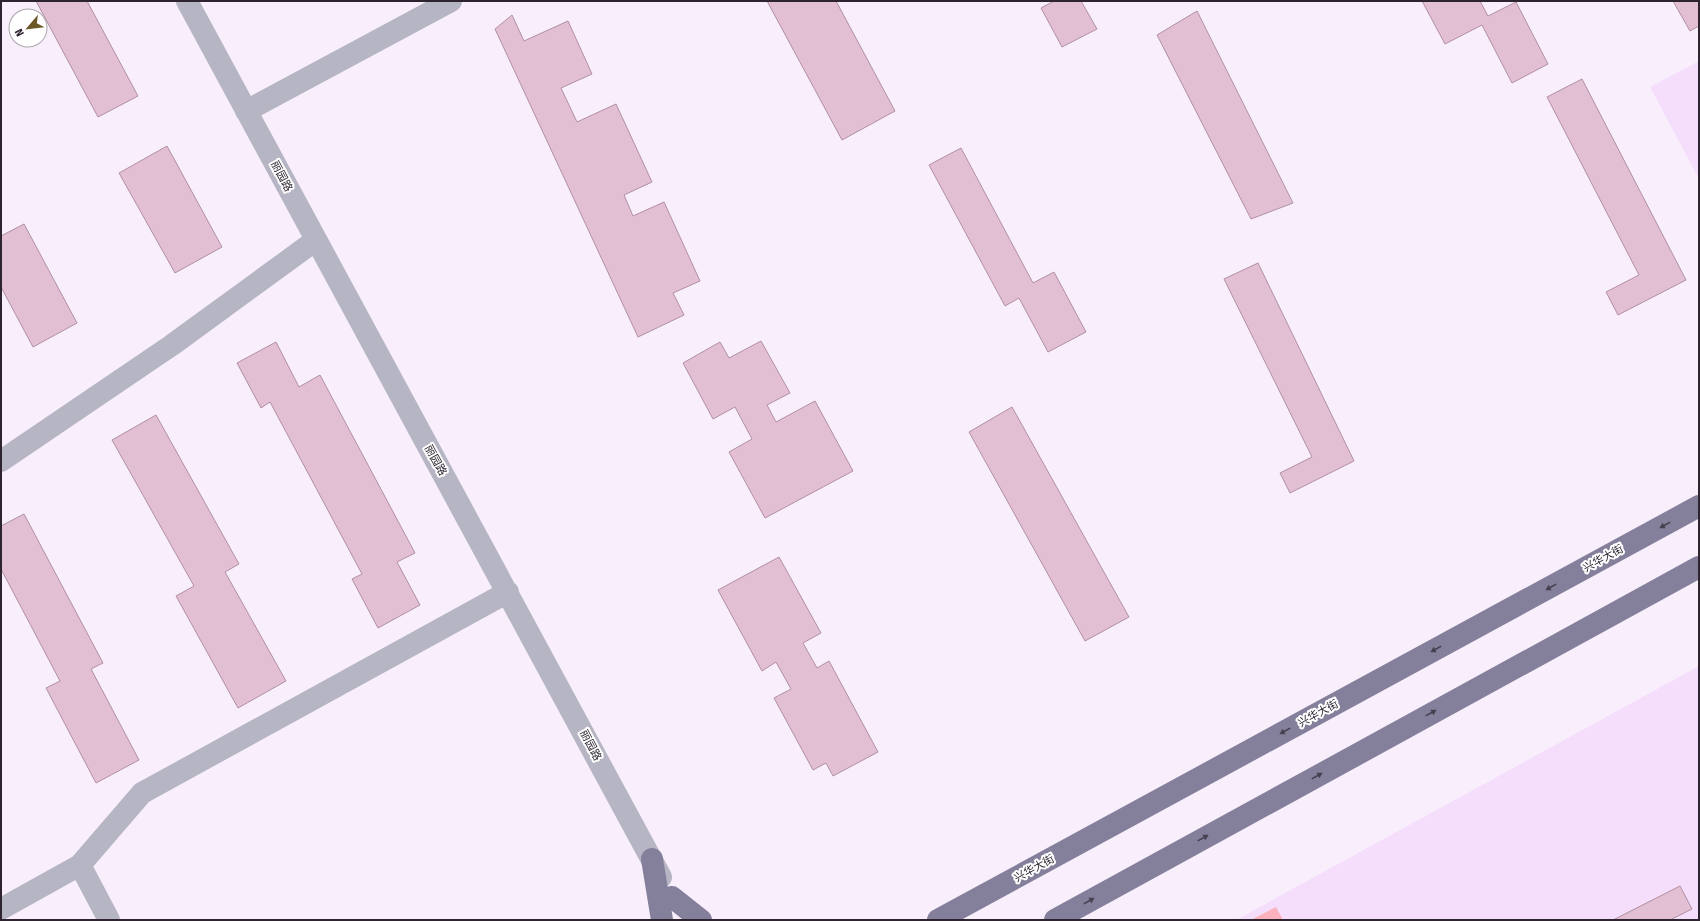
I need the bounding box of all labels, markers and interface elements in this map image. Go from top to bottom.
north arrow [8,8,48,48]
text: N [12,26,27,38]
street label: 丽园路 [268,159,295,194]
street label: 丽园路 [422,443,449,478]
one-way arrow [1659,521,1671,528]
street label: 兴华大街 [1581,542,1626,575]
one-way arrow [1545,583,1556,590]
one-way arrow [1430,645,1442,652]
street label: 兴华大街 [1296,697,1341,730]
one-way arrow [1425,710,1437,717]
street label: 丽园路 [577,728,604,763]
one-way arrow [1279,728,1291,734]
one-way arrow [1311,772,1323,779]
one-way arrow [1197,835,1209,842]
street label: 兴华大街 [1012,852,1057,885]
one-way arrow [1084,898,1095,905]

